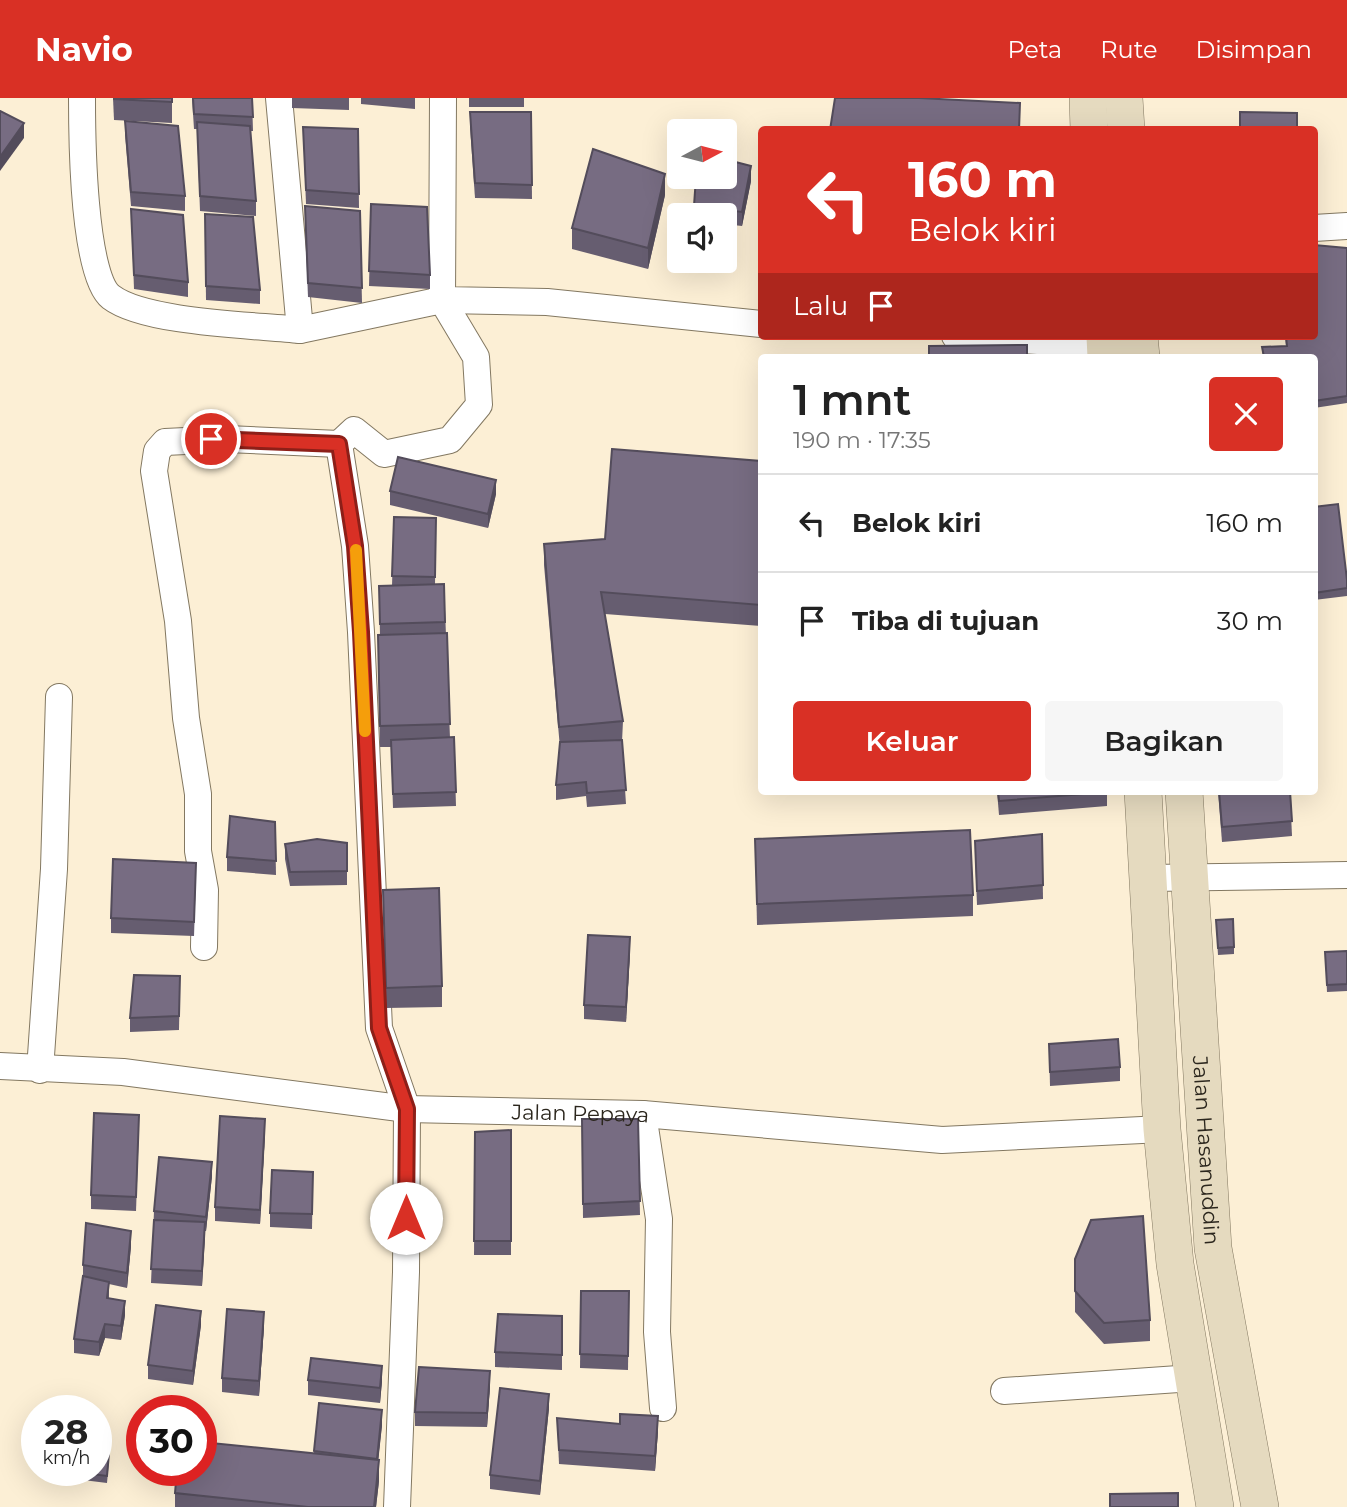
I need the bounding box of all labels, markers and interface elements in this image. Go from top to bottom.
text: Navio [35,29,133,69]
text: Peta [1007,35,1062,64]
text: Rute [1100,35,1158,64]
text: Disimpan [1196,35,1312,64]
north arrow [667,119,737,189]
map controls [667,119,737,273]
text: 160 m [908,150,1057,209]
icon: left [793,154,884,245]
button: sound [667,203,737,273]
text: Belok kiri [908,210,1057,249]
icon: arrive [862,287,900,325]
text: Lalu [793,290,848,322]
text: 1 mnt [793,374,911,426]
button: close [1209,377,1283,451]
pin [181,409,241,469]
icon: arrive [192,420,230,458]
text: 190 m · 17:35 [793,426,931,454]
icon: left [793,504,831,542]
text: Belok kiri [852,507,981,539]
text: 160 m [1206,507,1283,539]
icon: arrive [793,602,831,640]
text: Tiba di tujuan [852,605,1039,637]
text: 30 m [1217,605,1283,637]
button: Keluar [793,701,1031,781]
button: Bagikan [1045,701,1283,781]
street label: Jalan Hasanuddin [1188,1054,1225,1246]
street label: Jalan Pepaya [510,1099,650,1127]
position arrow [369,1181,443,1255]
speed limit sign: 30 [126,1395,217,1486]
text: 28 [45,1410,88,1453]
text: km/h [42,1447,91,1469]

